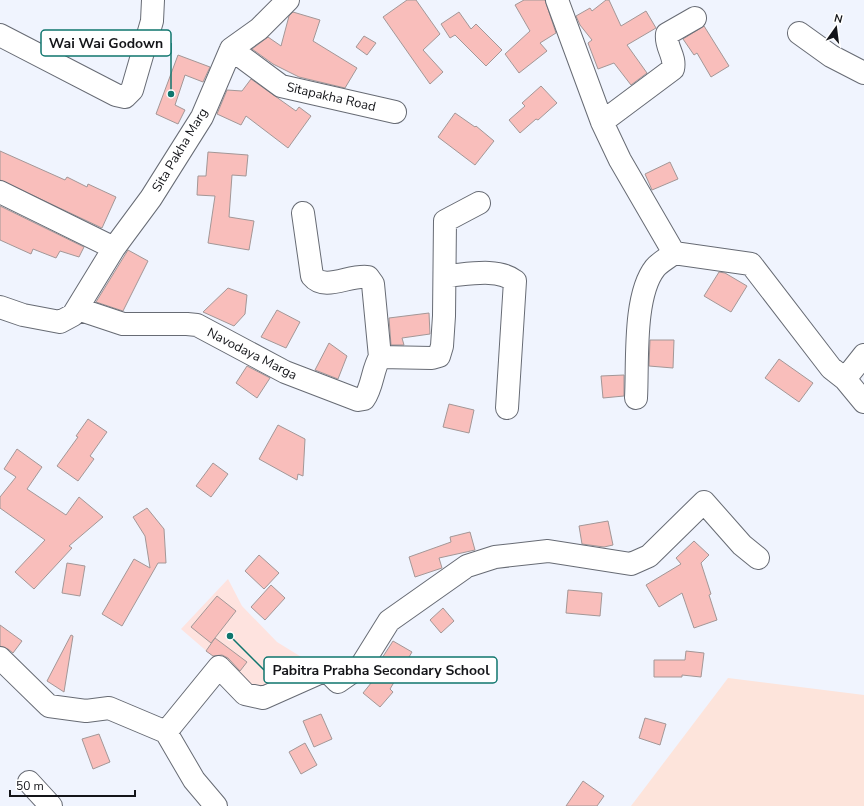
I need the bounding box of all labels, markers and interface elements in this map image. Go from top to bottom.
north arrow [816,8,856,48]
text: N [832,11,844,27]
callout: Wai Wai Godown [41,30,171,56]
text: Wai Wai Godown [49,34,163,53]
street label: Sitapakha Road [285,78,377,116]
street label: Sita Pakha Marg [148,105,212,195]
street label: Navodaya Marga [204,324,300,384]
callout: Pabitra Prabha Secondary School [264,657,497,683]
text: Pabitra Prabha Secondary School [272,661,490,680]
scale bar [10,772,135,798]
text: 50 m [16,778,44,794]

